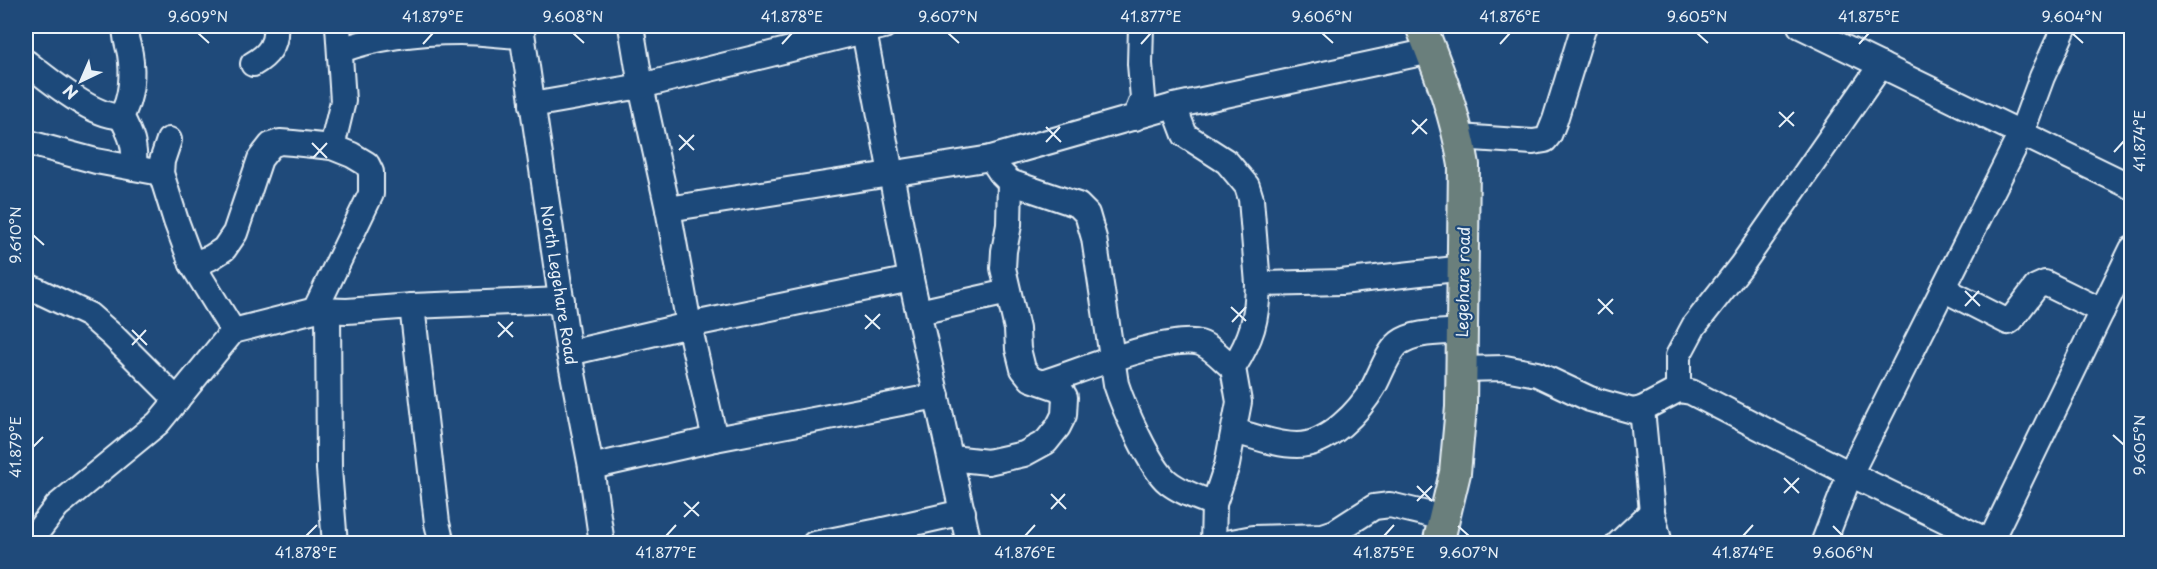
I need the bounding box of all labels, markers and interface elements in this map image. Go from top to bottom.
text: 9.609°N [168,4,228,27]
text: 41.879°E [402,4,464,27]
text: 9.608°N [542,4,604,27]
text: 41.878°E [761,4,823,27]
text: 9.607°N [918,4,978,27]
text: 41.877°E [1120,4,1182,27]
text: 9.606°N [1292,4,1352,27]
text: 41.876°E [1479,4,1541,27]
text: 9.605°N [1667,4,1727,27]
text: 41.875°E [1838,4,1900,27]
text: 9.604°N [2041,4,2103,27]
north arrow [51,51,111,111]
text: N [57,79,83,106]
text: 41.874°E [2127,110,2150,172]
street label: North Legehare Road [535,203,584,367]
text: 9.610°N [3,206,26,264]
street label: Legehare road [1449,226,1475,338]
text: 9.605°N [2127,415,2150,475]
text: 41.879°E [3,416,26,478]
text: 41.878°E [275,540,337,563]
text: 41.877°E [635,540,697,563]
text: 41.876°E [994,540,1056,563]
text: 41.875°E [1353,540,1415,563]
text: 9.607°N [1439,540,1499,563]
text: 41.874°E [1712,540,1774,563]
text: 9.606°N [1813,540,1873,563]

